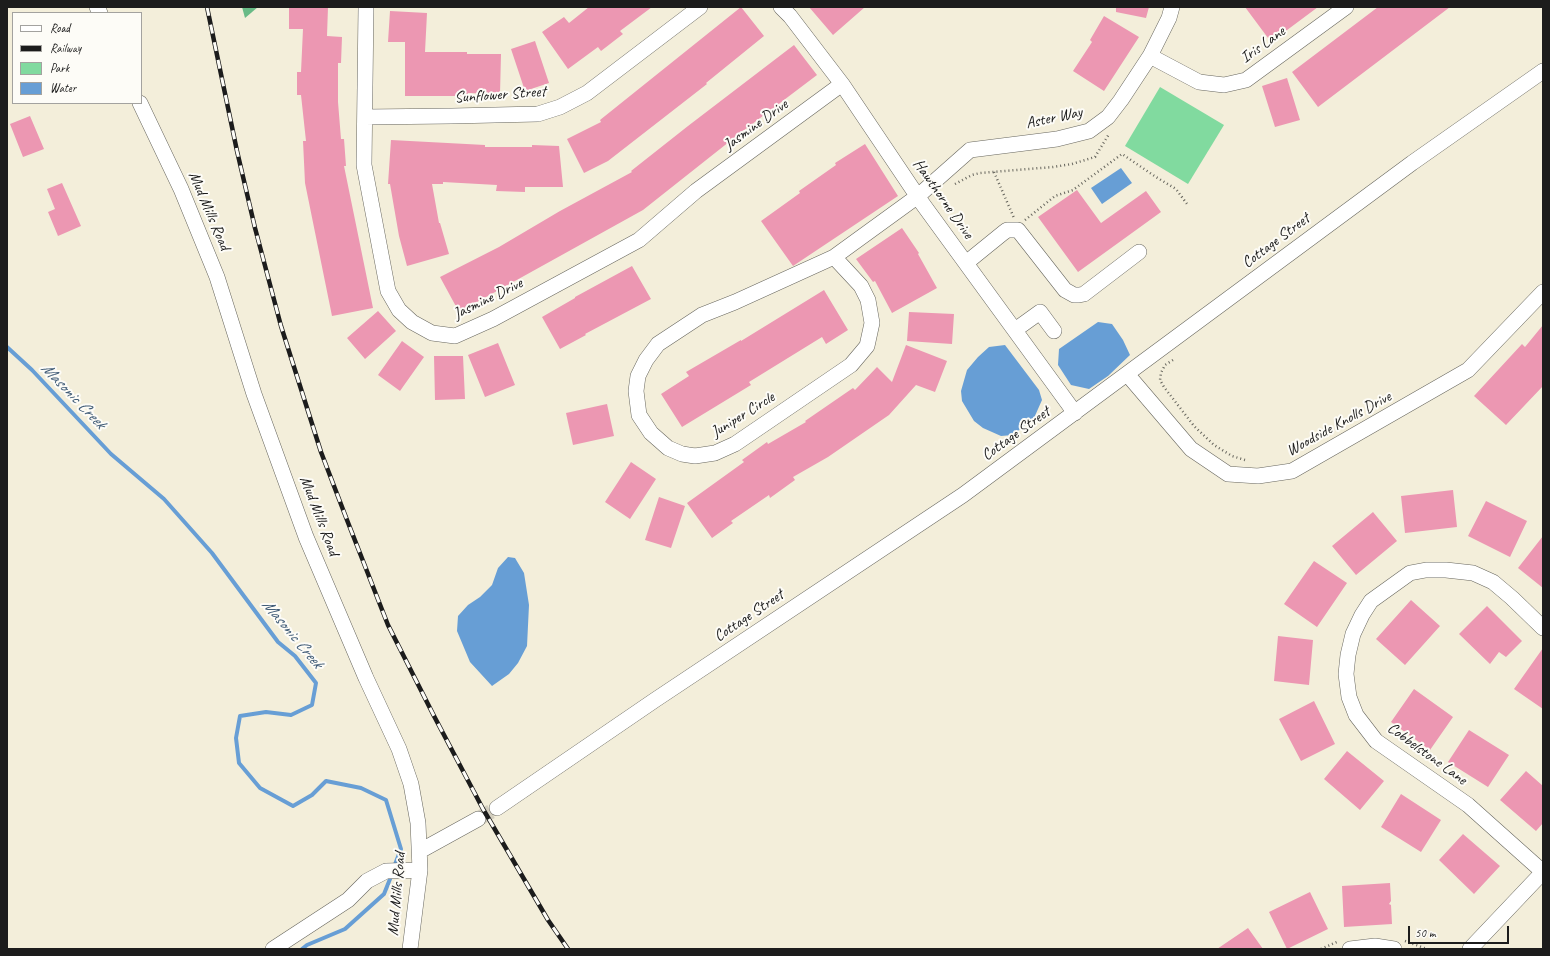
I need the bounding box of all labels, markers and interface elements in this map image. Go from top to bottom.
legend [12,12,142,104]
text: Road [50,20,70,36]
street label: Iris Lane [1237,22,1289,68]
text: Railway [50,40,81,56]
text: Park [50,60,69,76]
text: Water [50,80,76,96]
street label: Sunflower Street [454,82,546,108]
street label: Jasmine Drive [720,95,792,155]
street label: Aster Way [1024,103,1084,133]
street label: Hawthorne Drive [908,155,978,243]
street label: Mud Mills Road [184,169,234,253]
street label: Cottage Street [1238,209,1314,273]
street label: Jasmine Drive [450,274,526,324]
water label: Masonic Creek [36,359,110,433]
street label: Woodside Knolls Drive [1283,387,1395,461]
street label: Juniper Circle [708,388,778,442]
street label: Cottage Street [978,403,1054,465]
street label: Mud Mills Road [295,474,343,558]
street label: Cottage Street [711,586,787,646]
water label: Masonic Creek [257,595,327,673]
street label: Cobbelstone Lane [1383,719,1471,789]
street label: Mud Mills Road [384,852,410,936]
scale bar [1410,918,1511,944]
text: 50 m [1415,925,1435,941]

